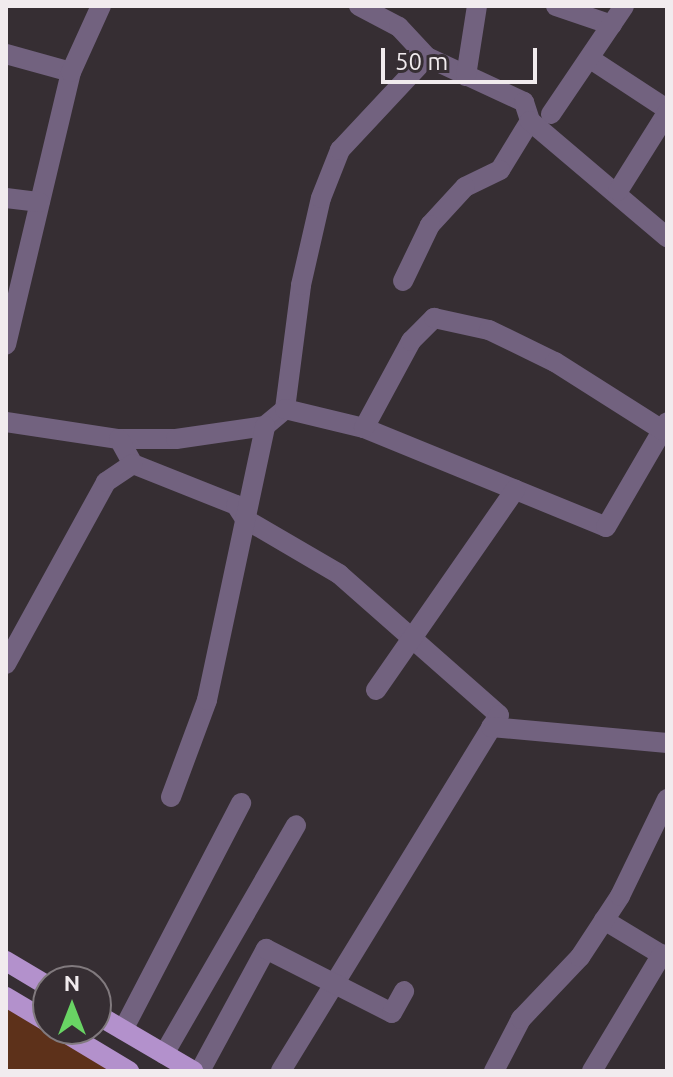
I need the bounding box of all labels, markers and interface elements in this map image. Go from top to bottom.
scale bar [385,32,541,82]
text: 50 m [395,48,448,75]
north arrow [32,965,112,1045]
text: N [64,970,80,995]

